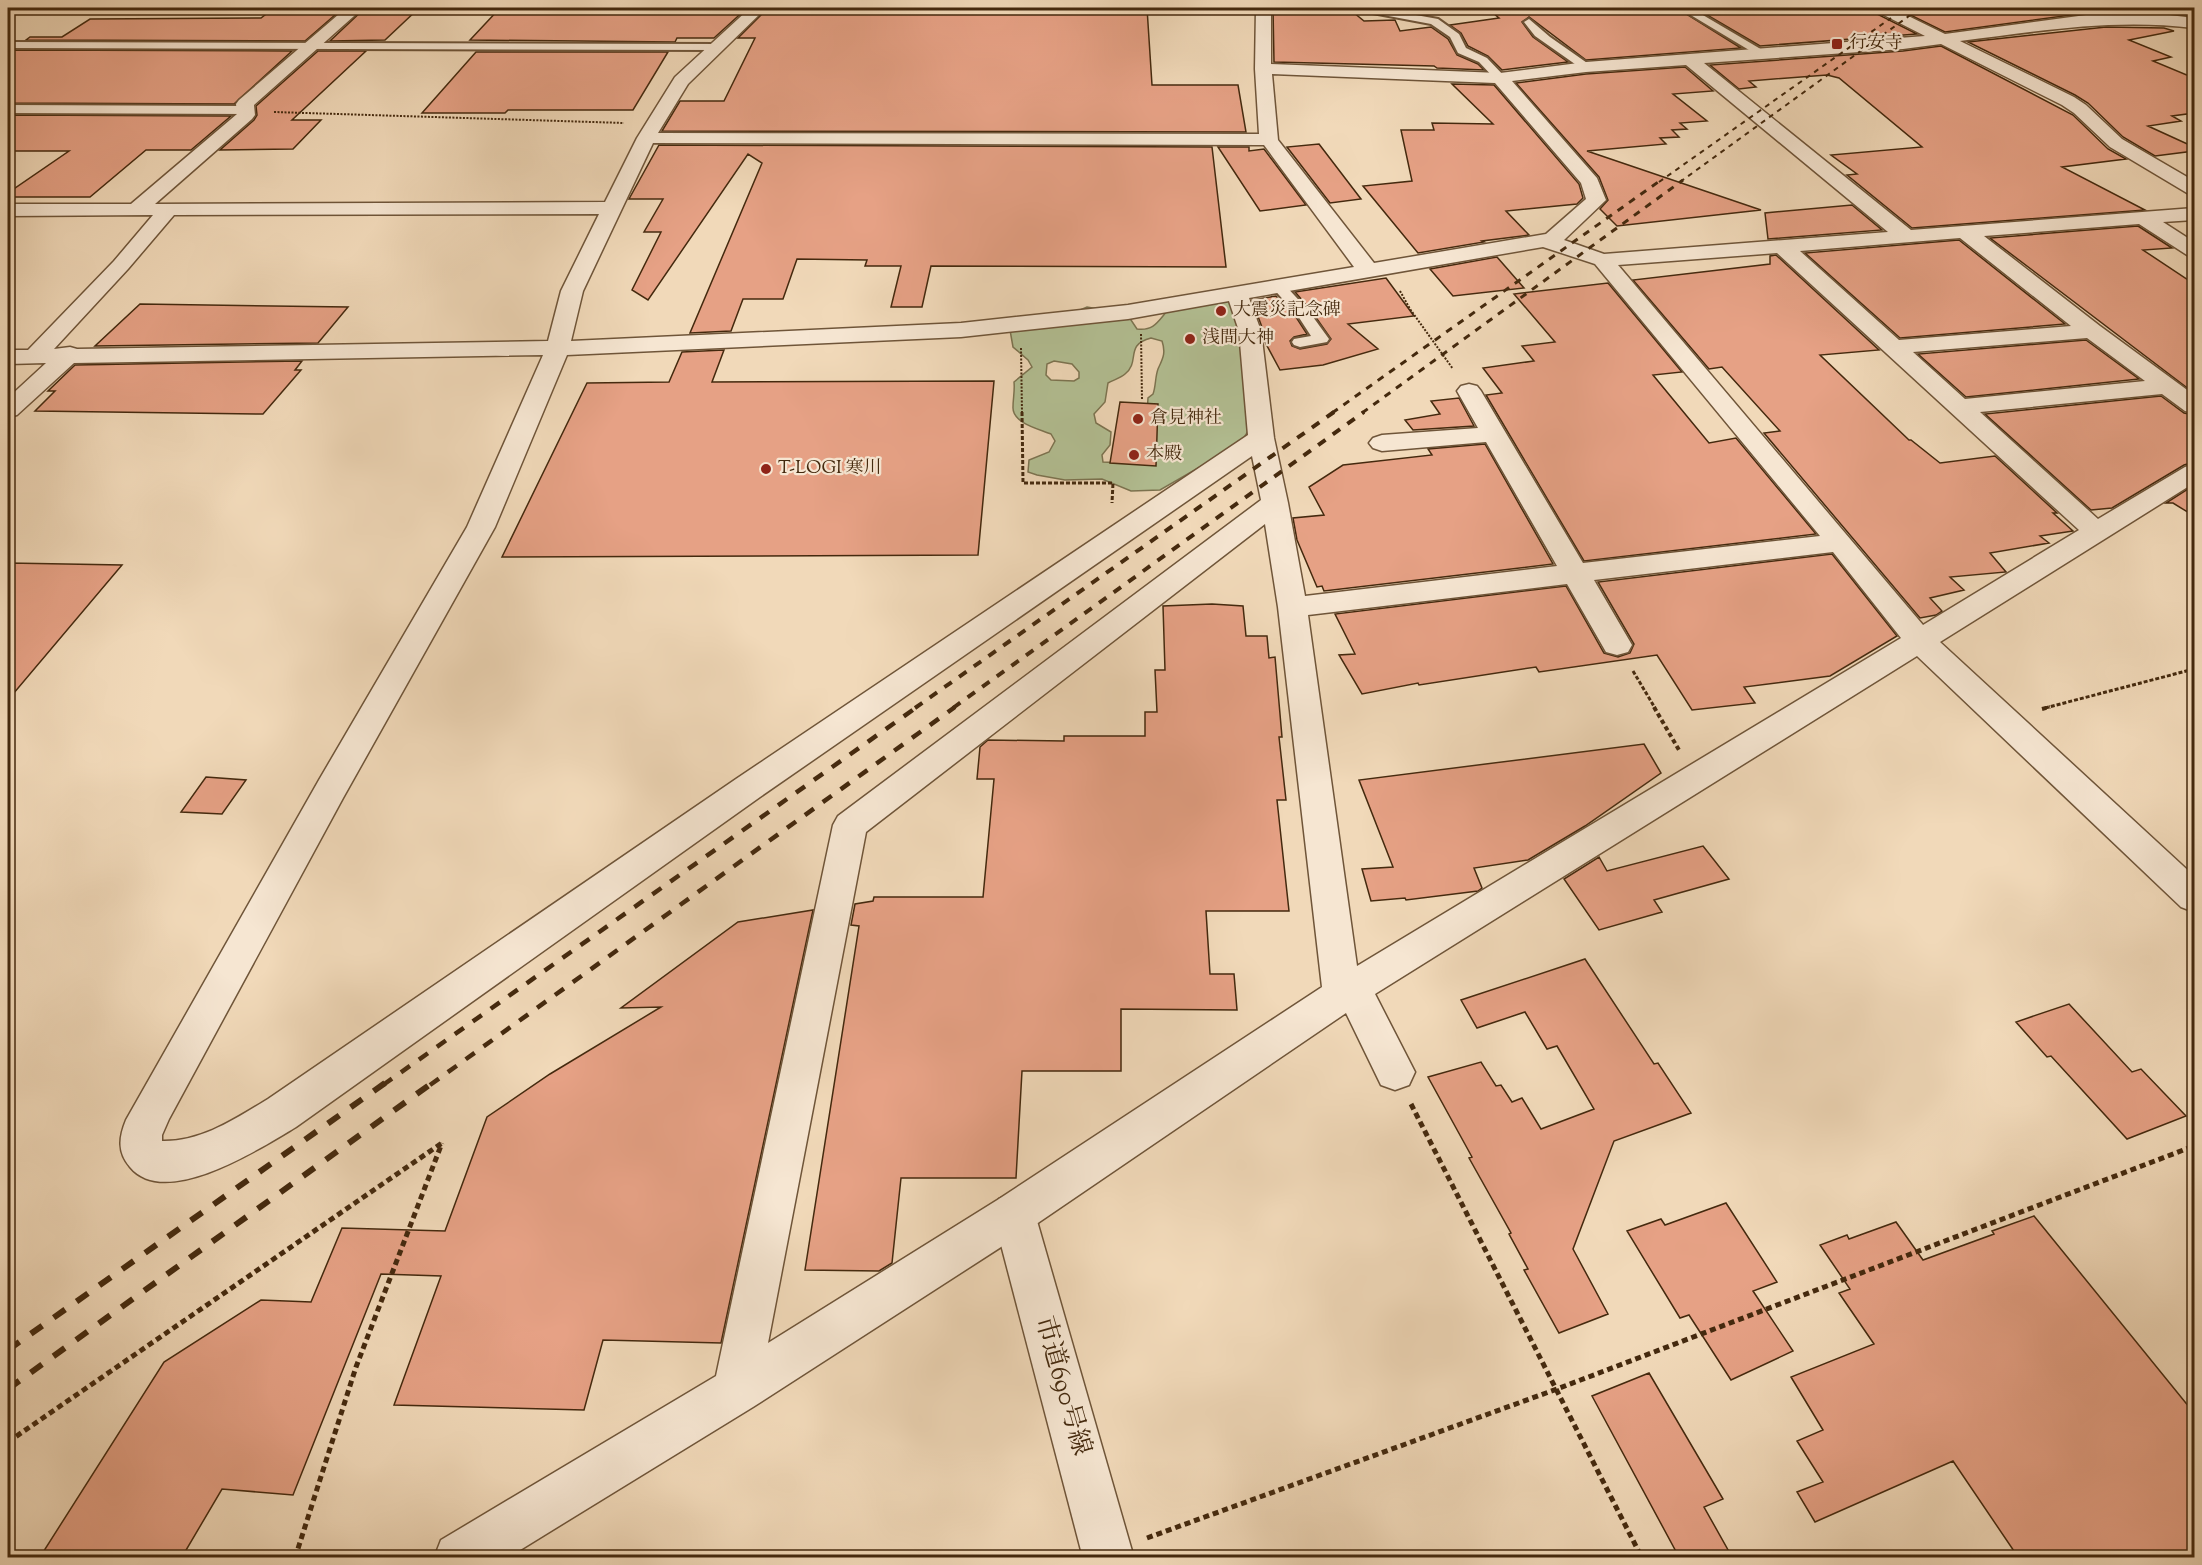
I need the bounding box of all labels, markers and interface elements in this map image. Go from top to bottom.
place label: 行安寺 [1849,31,1903,57]
marker: 行安寺 [1830,37,1844,51]
place label: 大震災記念碑 [1233,298,1341,324]
marker: 大震災記念碑 [1214,304,1228,318]
place label: 浅間大神 [1202,326,1274,352]
marker: 浅間大神 [1183,332,1197,346]
place label: 倉見神社 [1150,406,1222,432]
marker: 倉見神社 [1131,412,1145,426]
place label: 本殿 [1146,442,1182,468]
marker: 本殿 [1127,448,1141,462]
place label: T-LOGI 寒川 [778,456,882,482]
marker: T-LOGI 寒川 [759,462,773,476]
street label: 市道690号線 [1024,1312,1100,1460]

